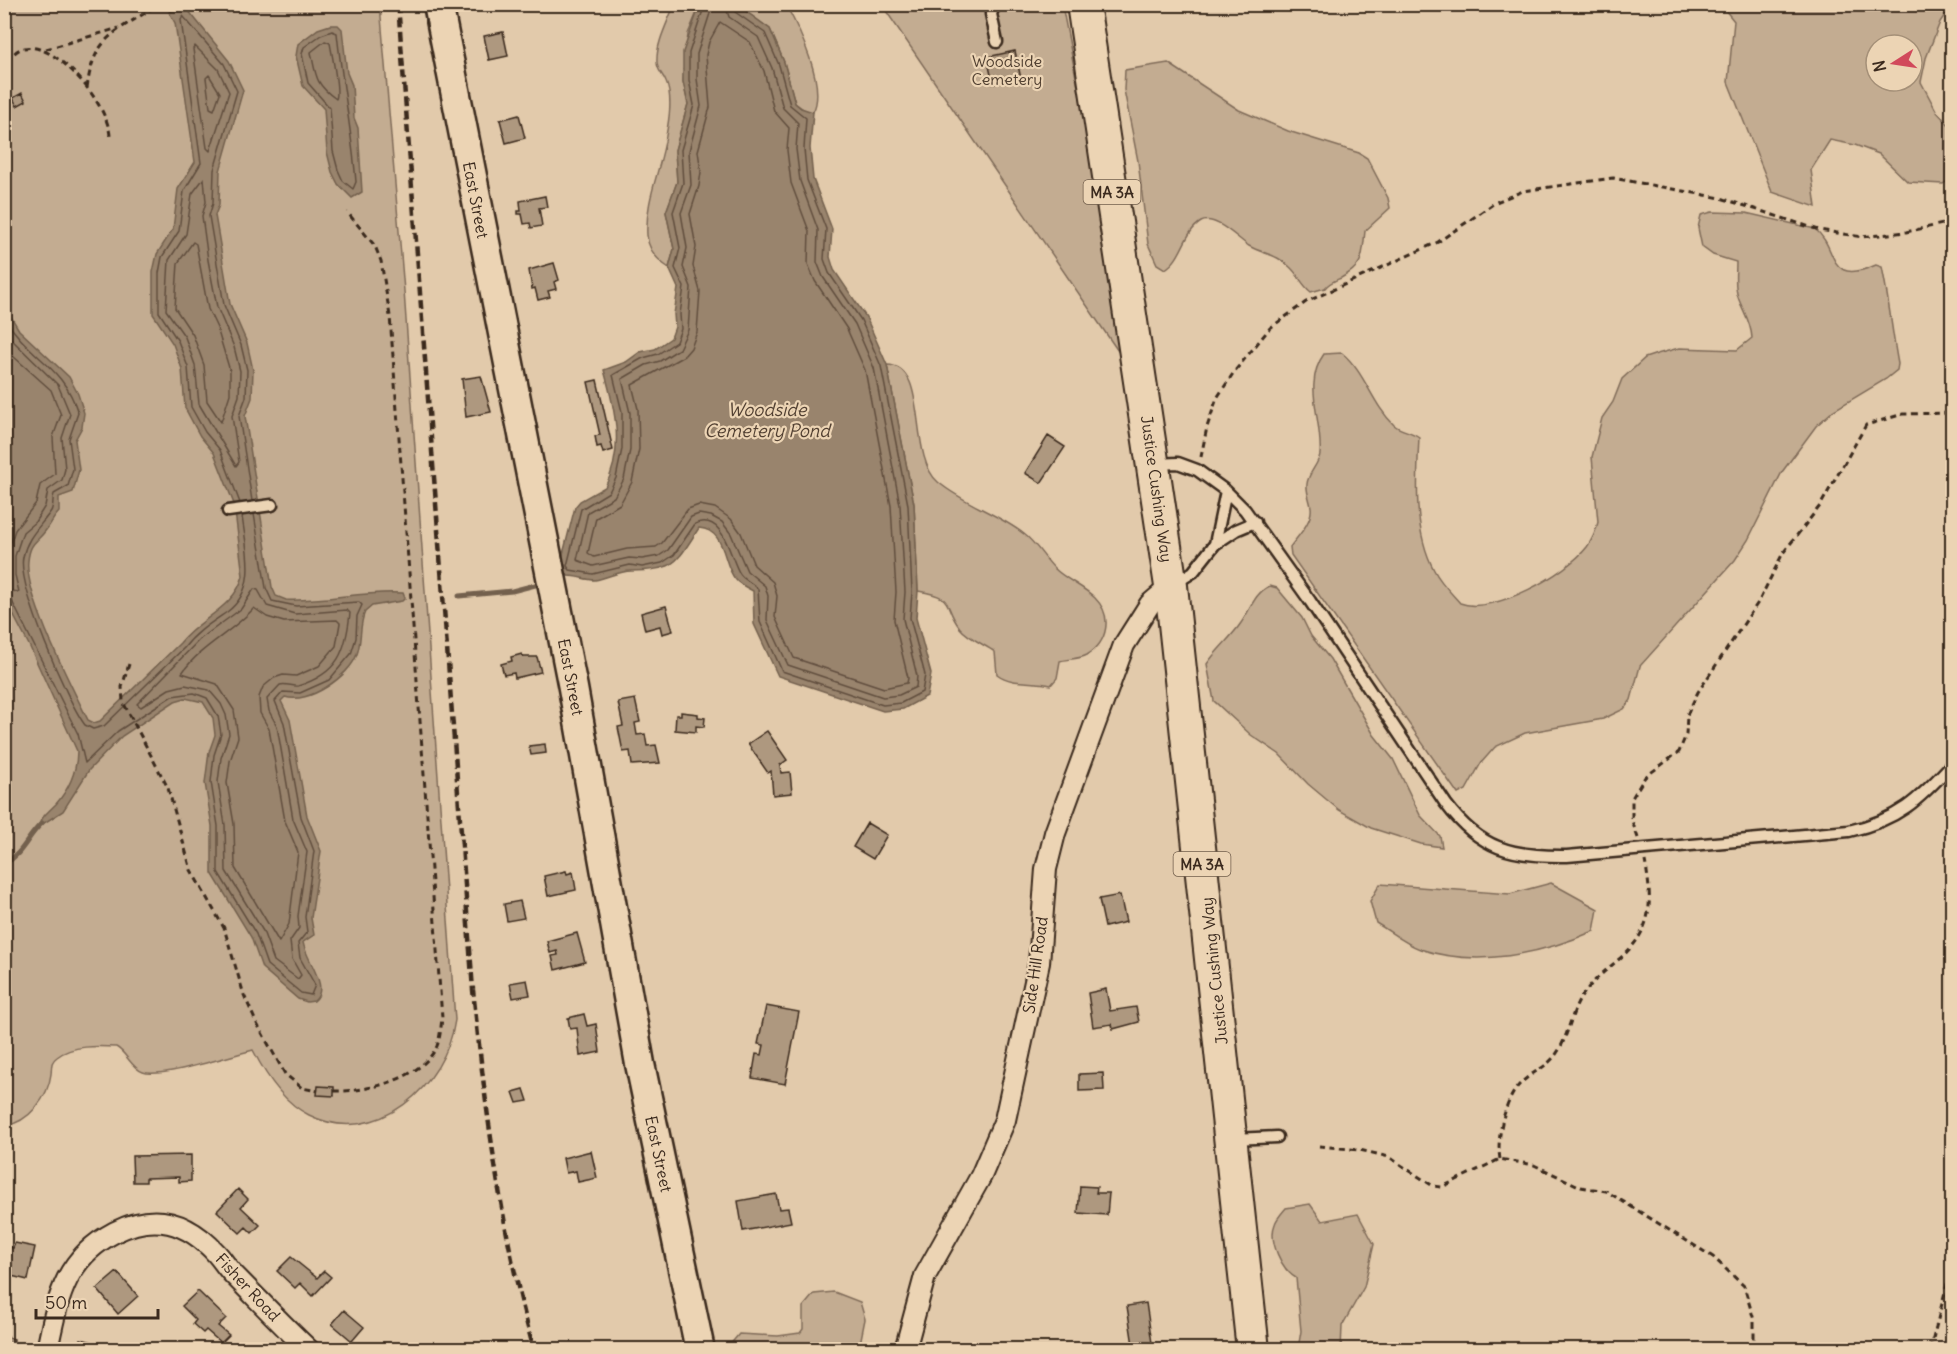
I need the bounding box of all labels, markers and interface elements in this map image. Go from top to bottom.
north arrow [1864,33,1924,93]
park label: Woodside Cemetery [972,51,1042,89]
text: N [1868,59,1890,74]
street label: East Street [459,160,493,241]
road number: MA 3A [1084,180,1140,204]
water label: Woodside Cemetery Pond [704,398,832,442]
street label: Justice Cushing Way [1137,414,1177,564]
street label: East Street [554,637,588,718]
road number: MA 3A [1174,852,1230,876]
street label: Justice Cushing Way [1196,896,1232,1046]
street label: Side Hill Road [1018,915,1052,1015]
street label: East Street [641,1114,677,1195]
street label: Fisher Road [211,1249,285,1325]
scale bar [36,1282,158,1320]
text: 50 m [45,1291,87,1314]

